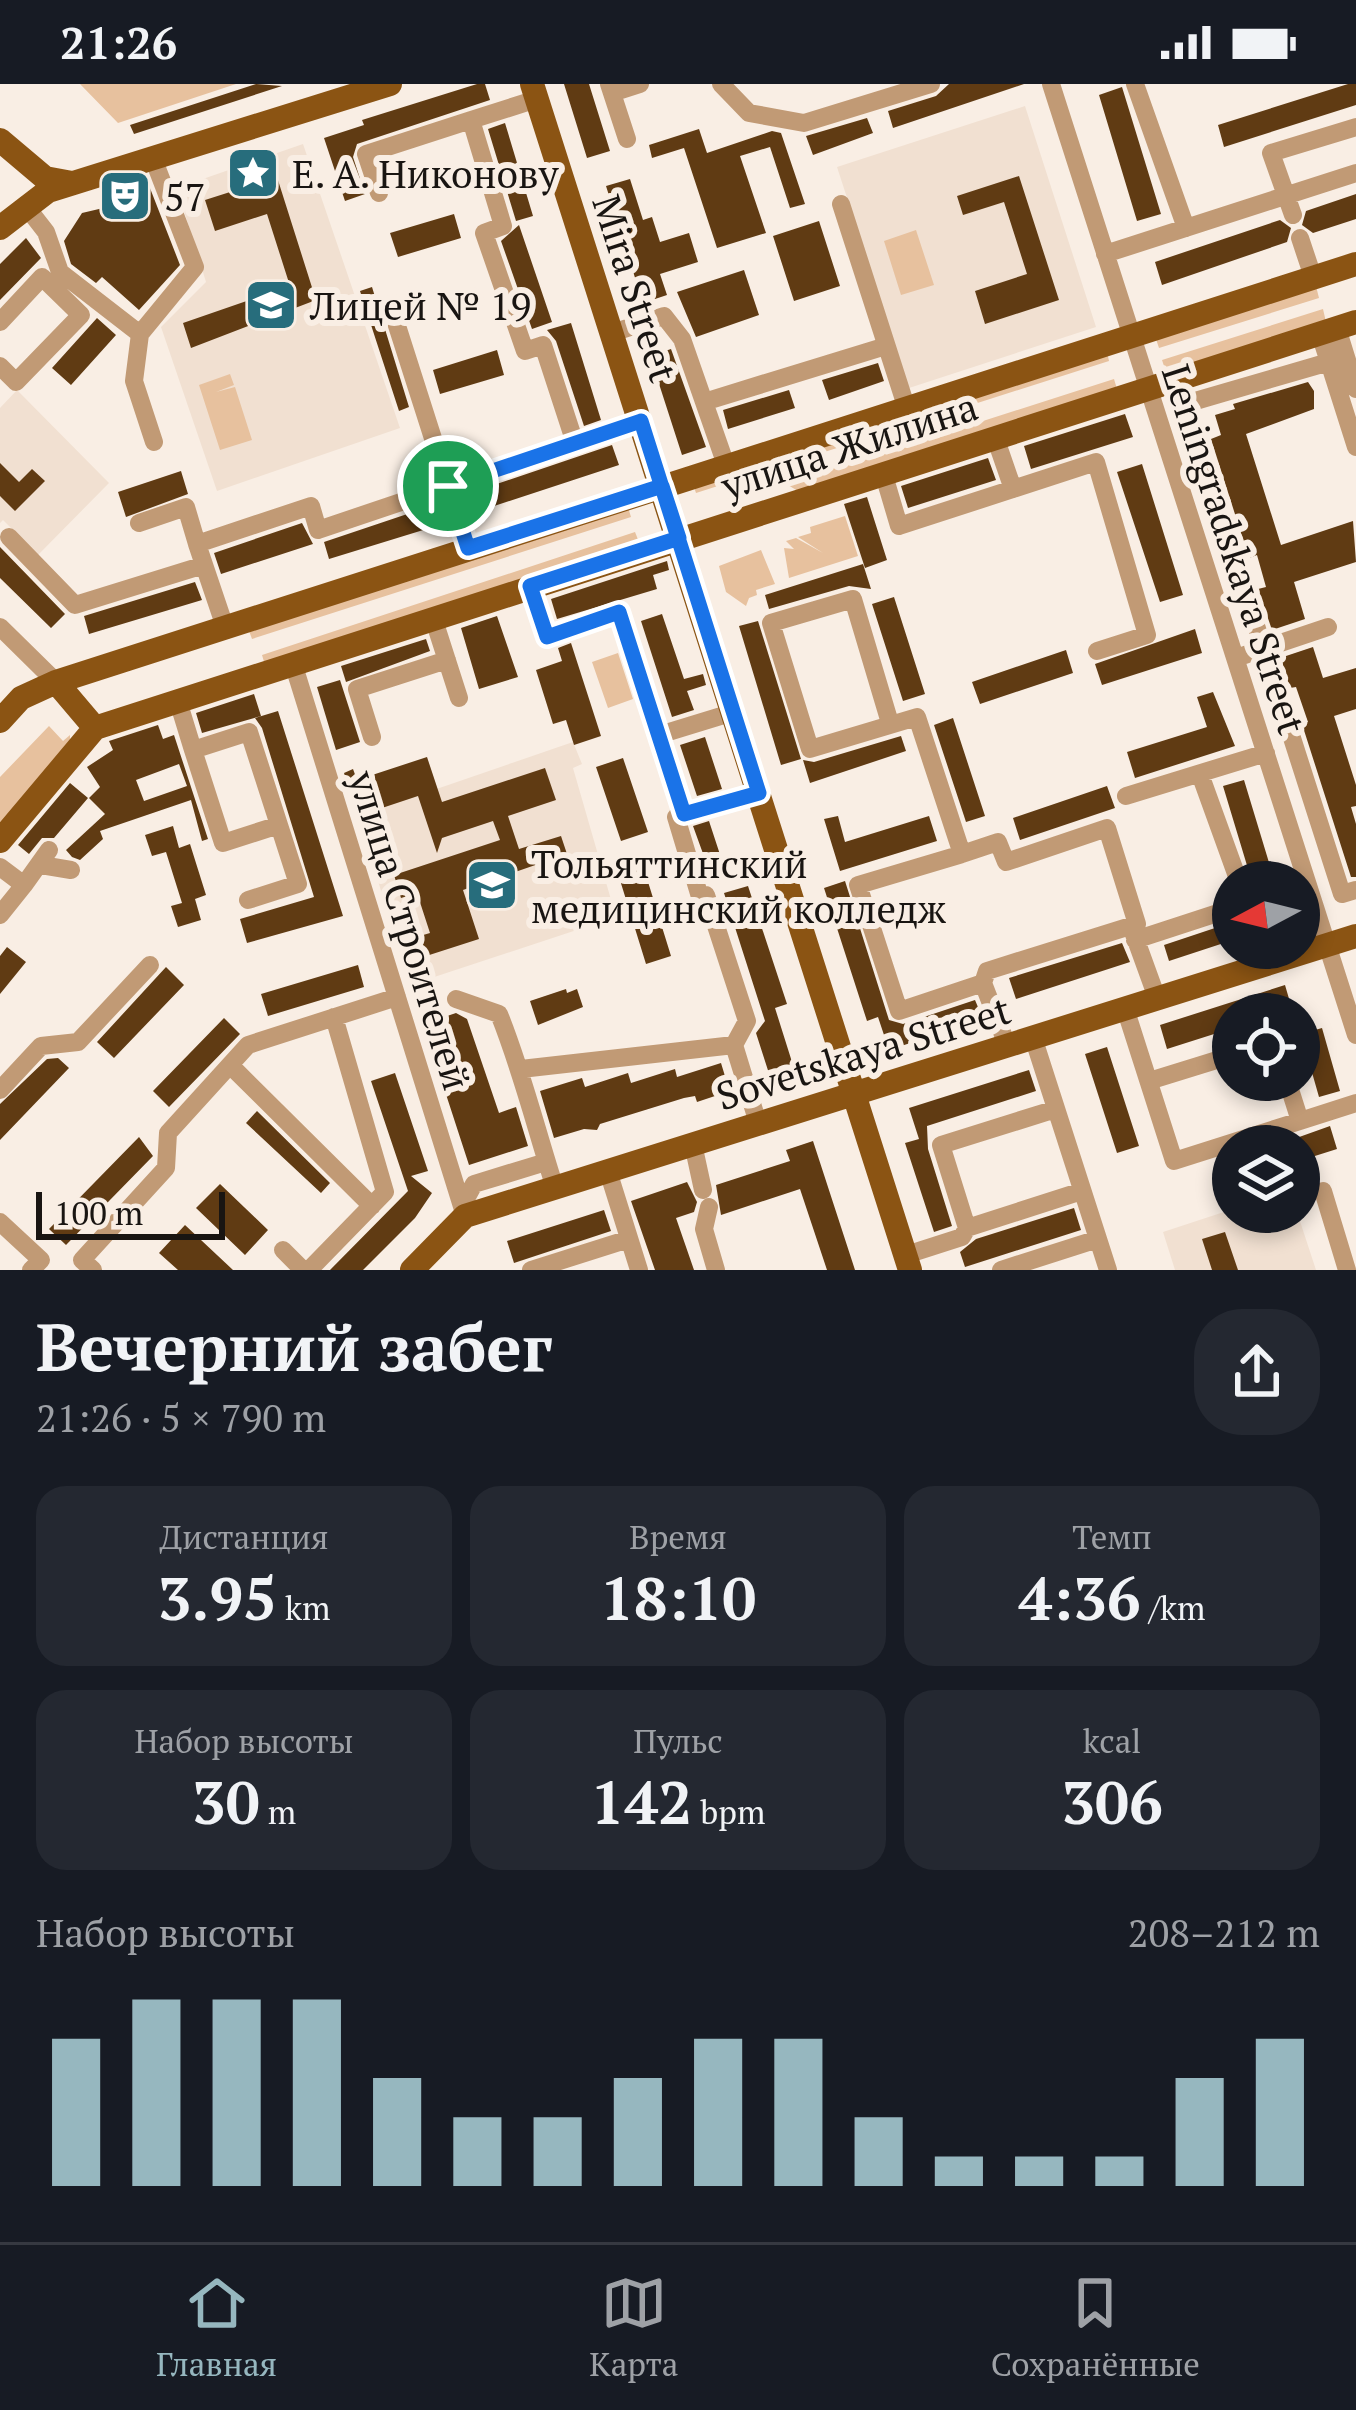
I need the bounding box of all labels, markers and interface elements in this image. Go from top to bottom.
text: 21:26 [60,12,177,72]
place icon: Е. А. Никонову [225,145,281,201]
place label: Е. А. Никонову [292,147,560,199]
theatre icon: 57 [97,168,153,224]
place label: 57 [164,170,206,222]
street label: Mira Street [581,188,691,388]
school or university icon: Лицей № 19 [243,277,299,333]
place label: Лицей № 19 [309,279,531,331]
street label: Leningradskaya Street [1151,358,1319,740]
street label: улица Жилина [713,379,984,511]
pin [397,435,499,537]
icon: arrive [415,453,481,519]
street label: улица Строителей [338,763,484,1096]
place label: Тольяттинский медицинский колледж [531,837,947,934]
school or university icon: Тольяттинский медицинский колледж [464,857,520,913]
north arrow [1212,861,1320,969]
map controls [1212,861,1320,1233]
street label: Sovetskaya Street [710,983,1016,1121]
button: locate [1212,993,1320,1101]
button: layers [1212,1125,1320,1233]
scale bar [36,1186,225,1239]
text: 100 m [54,1191,143,1234]
text: Вечерний забег [36,1302,553,1390]
button: share [1194,1309,1320,1435]
text: 21:26 · 5 × 790 m [36,1391,326,1443]
text: Дистанция [160,1515,328,1558]
text: Время [629,1515,727,1558]
text: Темп [1072,1515,1152,1558]
text: 3.95 [158,1558,277,1637]
text: 18:10 [600,1558,756,1637]
text: 4:36 [1018,1558,1141,1637]
text: km [277,1586,331,1629]
text: /km [1141,1586,1206,1629]
text: Набор высоты [135,1719,354,1762]
text: Пульс [633,1719,723,1762]
text: kcal [1083,1719,1141,1762]
text: 30 [192,1762,260,1841]
text: 142 [591,1762,692,1841]
text: 306 [1061,1762,1163,1841]
text: m [260,1790,296,1833]
text: bpm [692,1790,765,1833]
text: Набор высоты [36,1906,295,1958]
text: 208–212 m [1128,1906,1320,1958]
tab: Главная [156,2270,277,2385]
tab: Карта [589,2270,678,2385]
tab: Сохранённые [991,2270,1200,2385]

